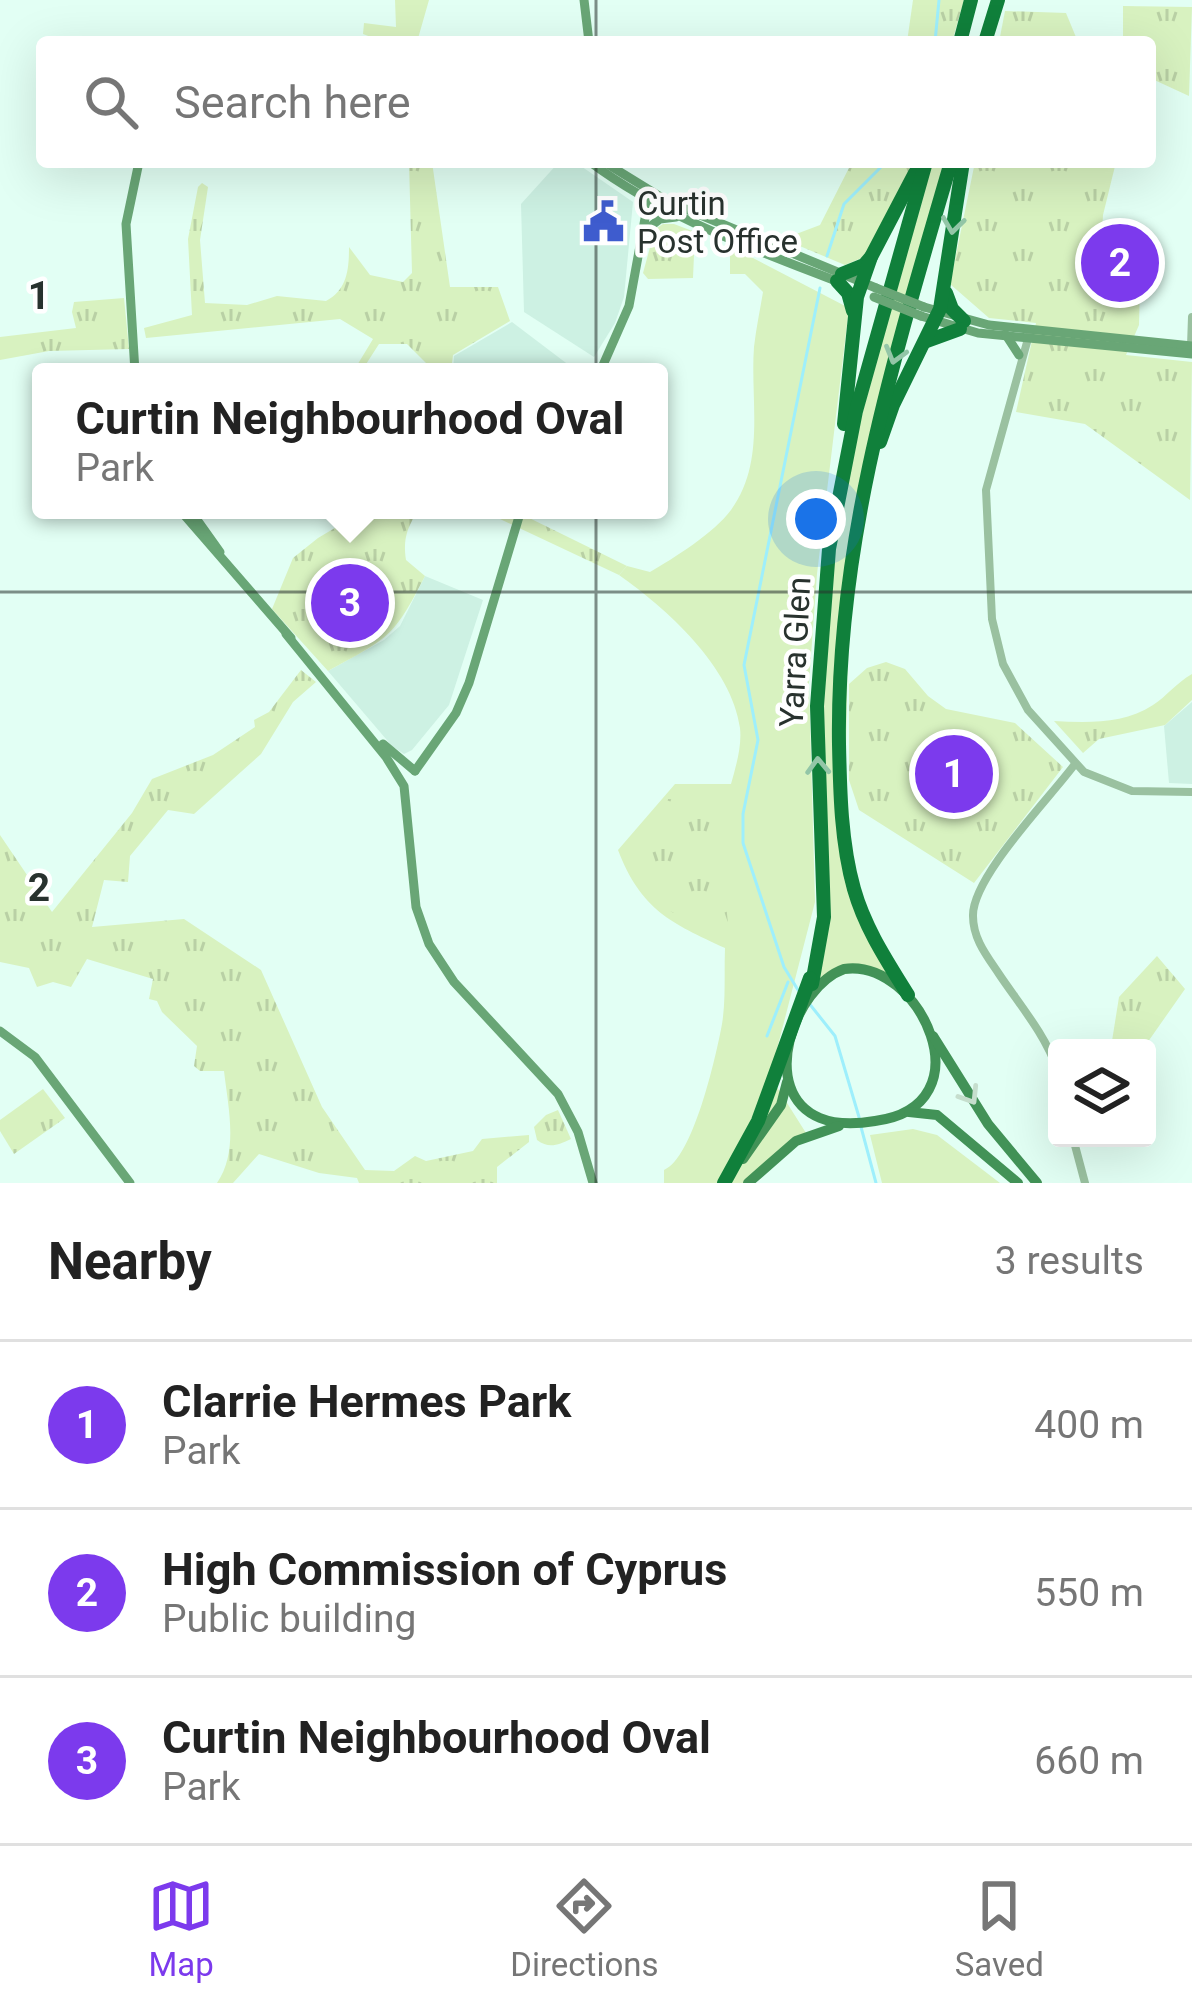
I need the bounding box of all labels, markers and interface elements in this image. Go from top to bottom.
search box [36,36,1156,168]
icon: search [78,69,144,135]
text: Search here [174,76,411,129]
place label: Curtin Post Office [637,184,798,261]
public building icon: Curtin Post Office [580,199,626,245]
one-way arrow [941,215,967,235]
pin: 2 [1081,218,1159,308]
text: 1 [28,273,50,319]
one-way arrow [884,344,909,365]
popup [32,363,668,519]
text: Curtin Neighbourhood Oval [75,392,625,445]
text: Park [75,445,154,491]
your location [786,489,846,549]
pin: 3 [311,558,389,648]
street label: Yarra Glen [772,576,818,728]
pin: 1 [915,729,993,819]
one-way arrow [805,756,831,775]
text: 2 [28,865,50,911]
map controls [1048,1039,1156,1147]
button: layers [1048,1039,1156,1147]
one-way arrow [956,1083,978,1105]
text: Nearby [48,1232,212,1291]
text: 3 results [995,1238,1144,1284]
text: Clarrie Hermes Park [162,1375,571,1428]
text: 1 [76,1402,98,1448]
text: 400 m [1034,1402,1144,1448]
text: Park [162,1428,241,1474]
text: High Commission of Cyprus [162,1543,727,1596]
text: 2 [76,1570,98,1616]
text: 550 m [1034,1570,1144,1616]
text: Public building [162,1596,416,1642]
text: Curtin Neighbourhood Oval [162,1711,711,1764]
text: 3 [76,1738,98,1784]
text: 660 m [1034,1738,1144,1784]
text: Park [162,1764,241,1810]
tab: Map [148,1873,214,1984]
tab: Directions [510,1873,659,1984]
tab: Saved [955,1873,1044,1984]

